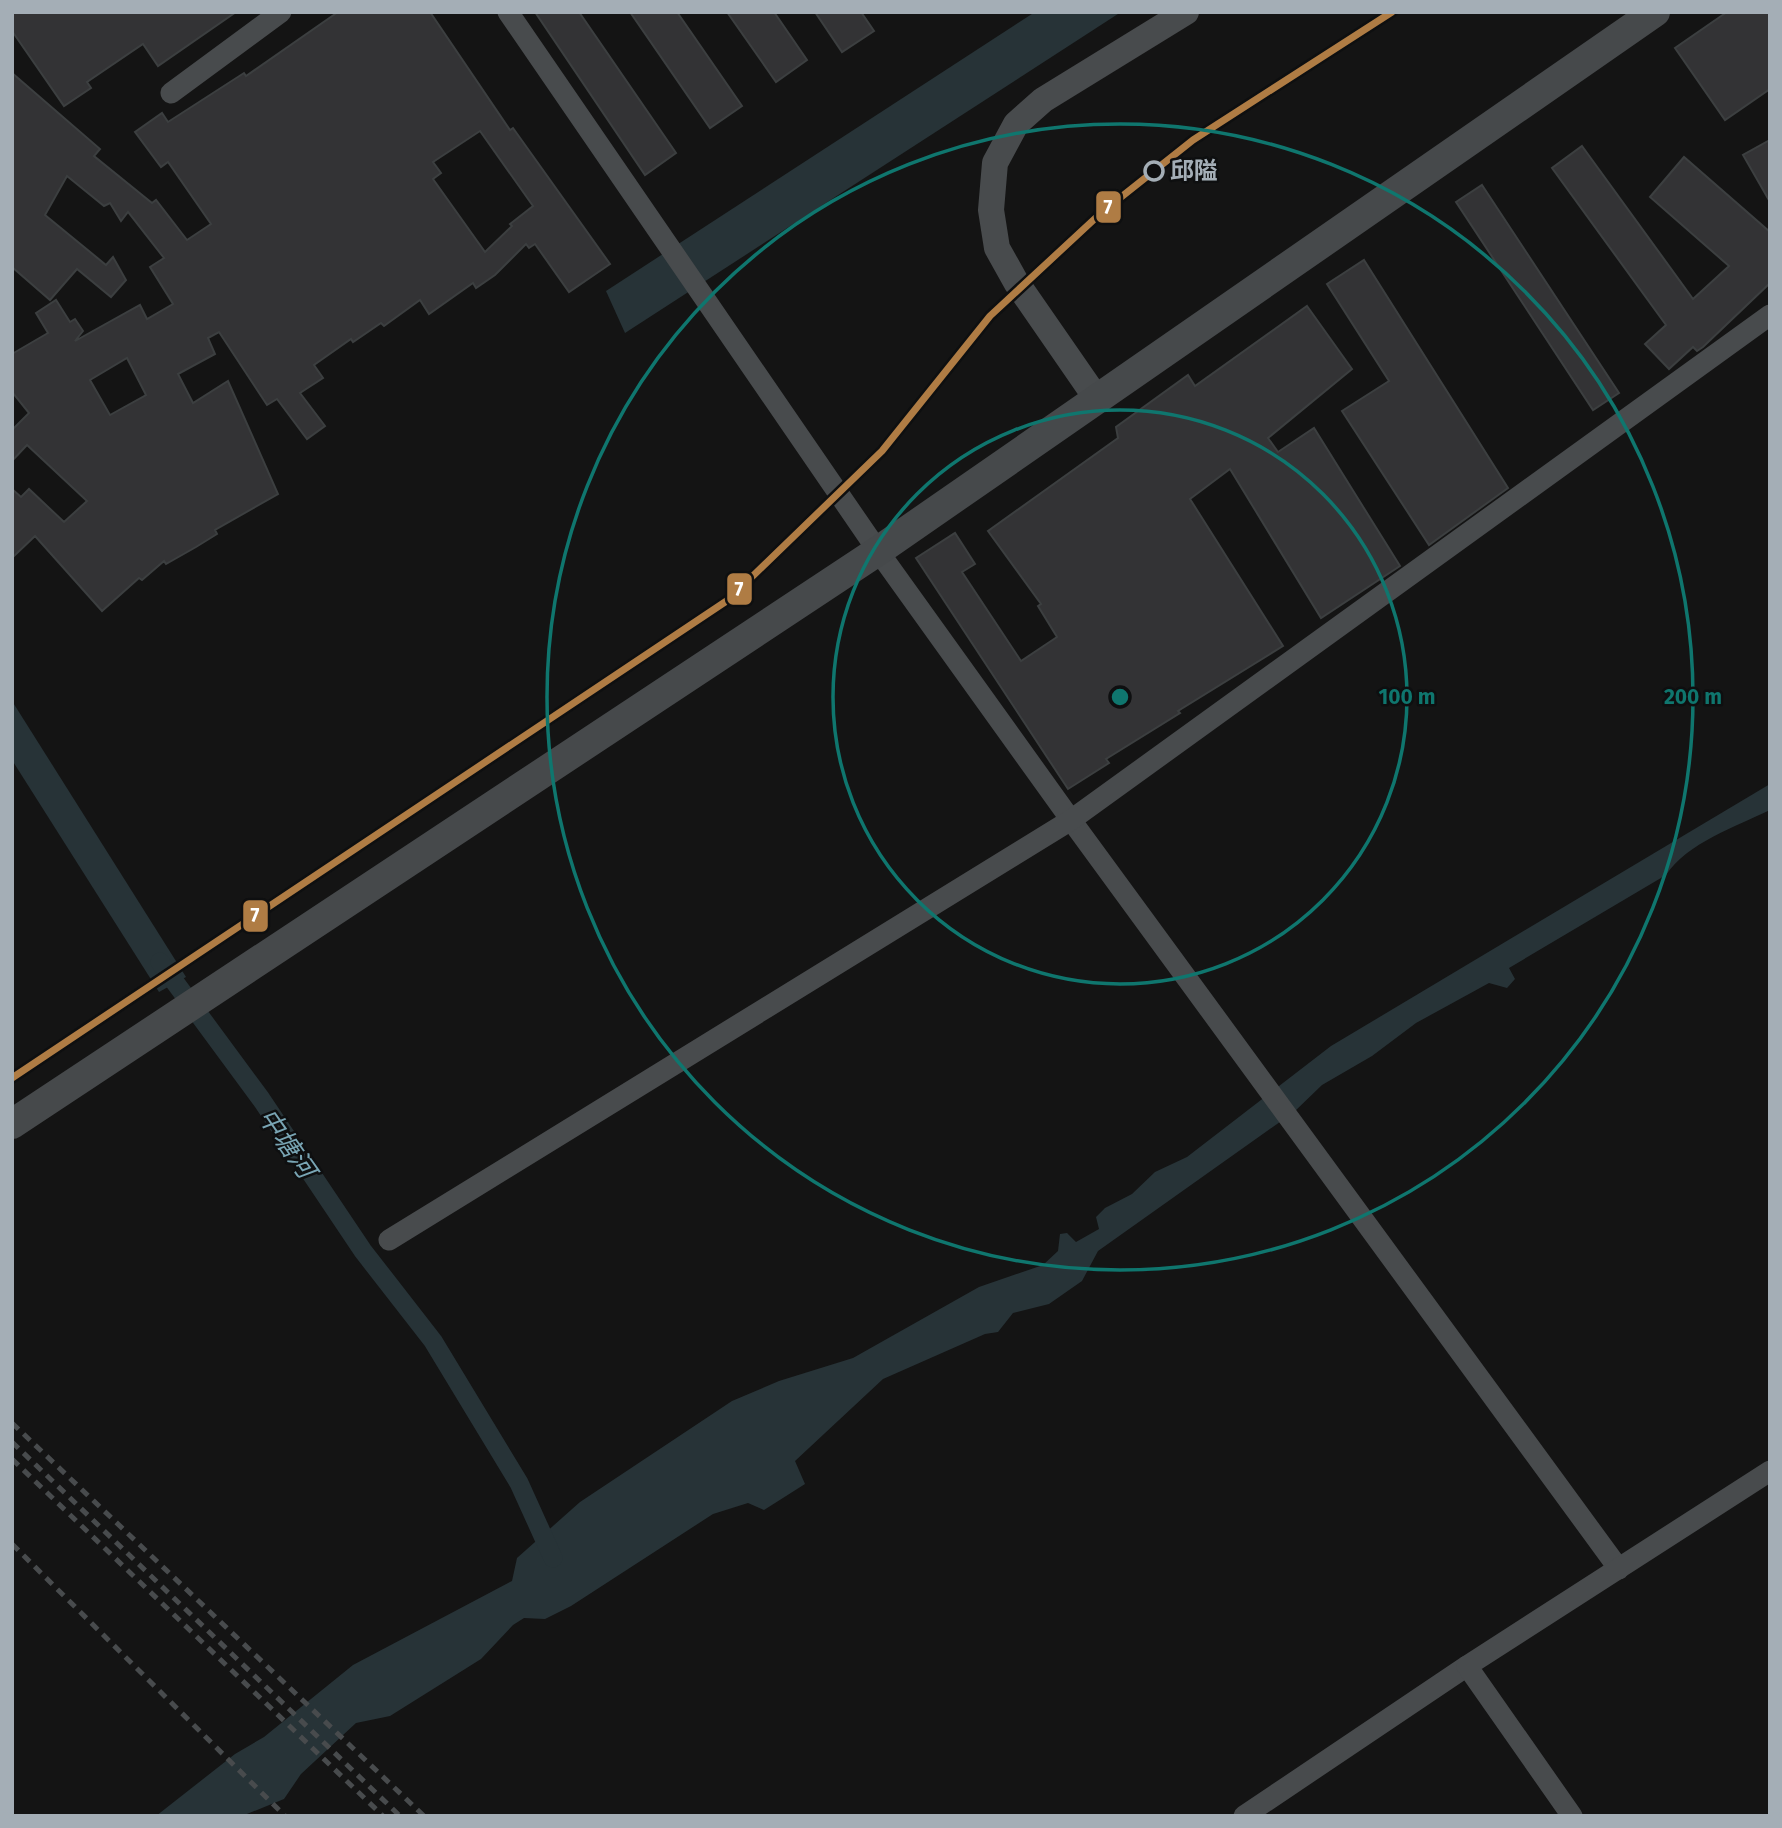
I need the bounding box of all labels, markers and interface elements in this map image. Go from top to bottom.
place label: 邱隘 [1170,157,1218,185]
marker: 邱隘 [1144,161,1164,181]
line badge: 7 [1095,190,1122,224]
text: 7 [1104,196,1113,219]
line badge: 7 [726,572,753,606]
text: 7 [735,578,744,601]
text: 100 m [1378,684,1436,710]
text: 200 m [1664,684,1722,710]
centre of rings [1108,685,1132,709]
line badge: 7 [242,899,269,933]
text: 7 [251,904,260,927]
water label: 中塘河 [252,1102,325,1188]

